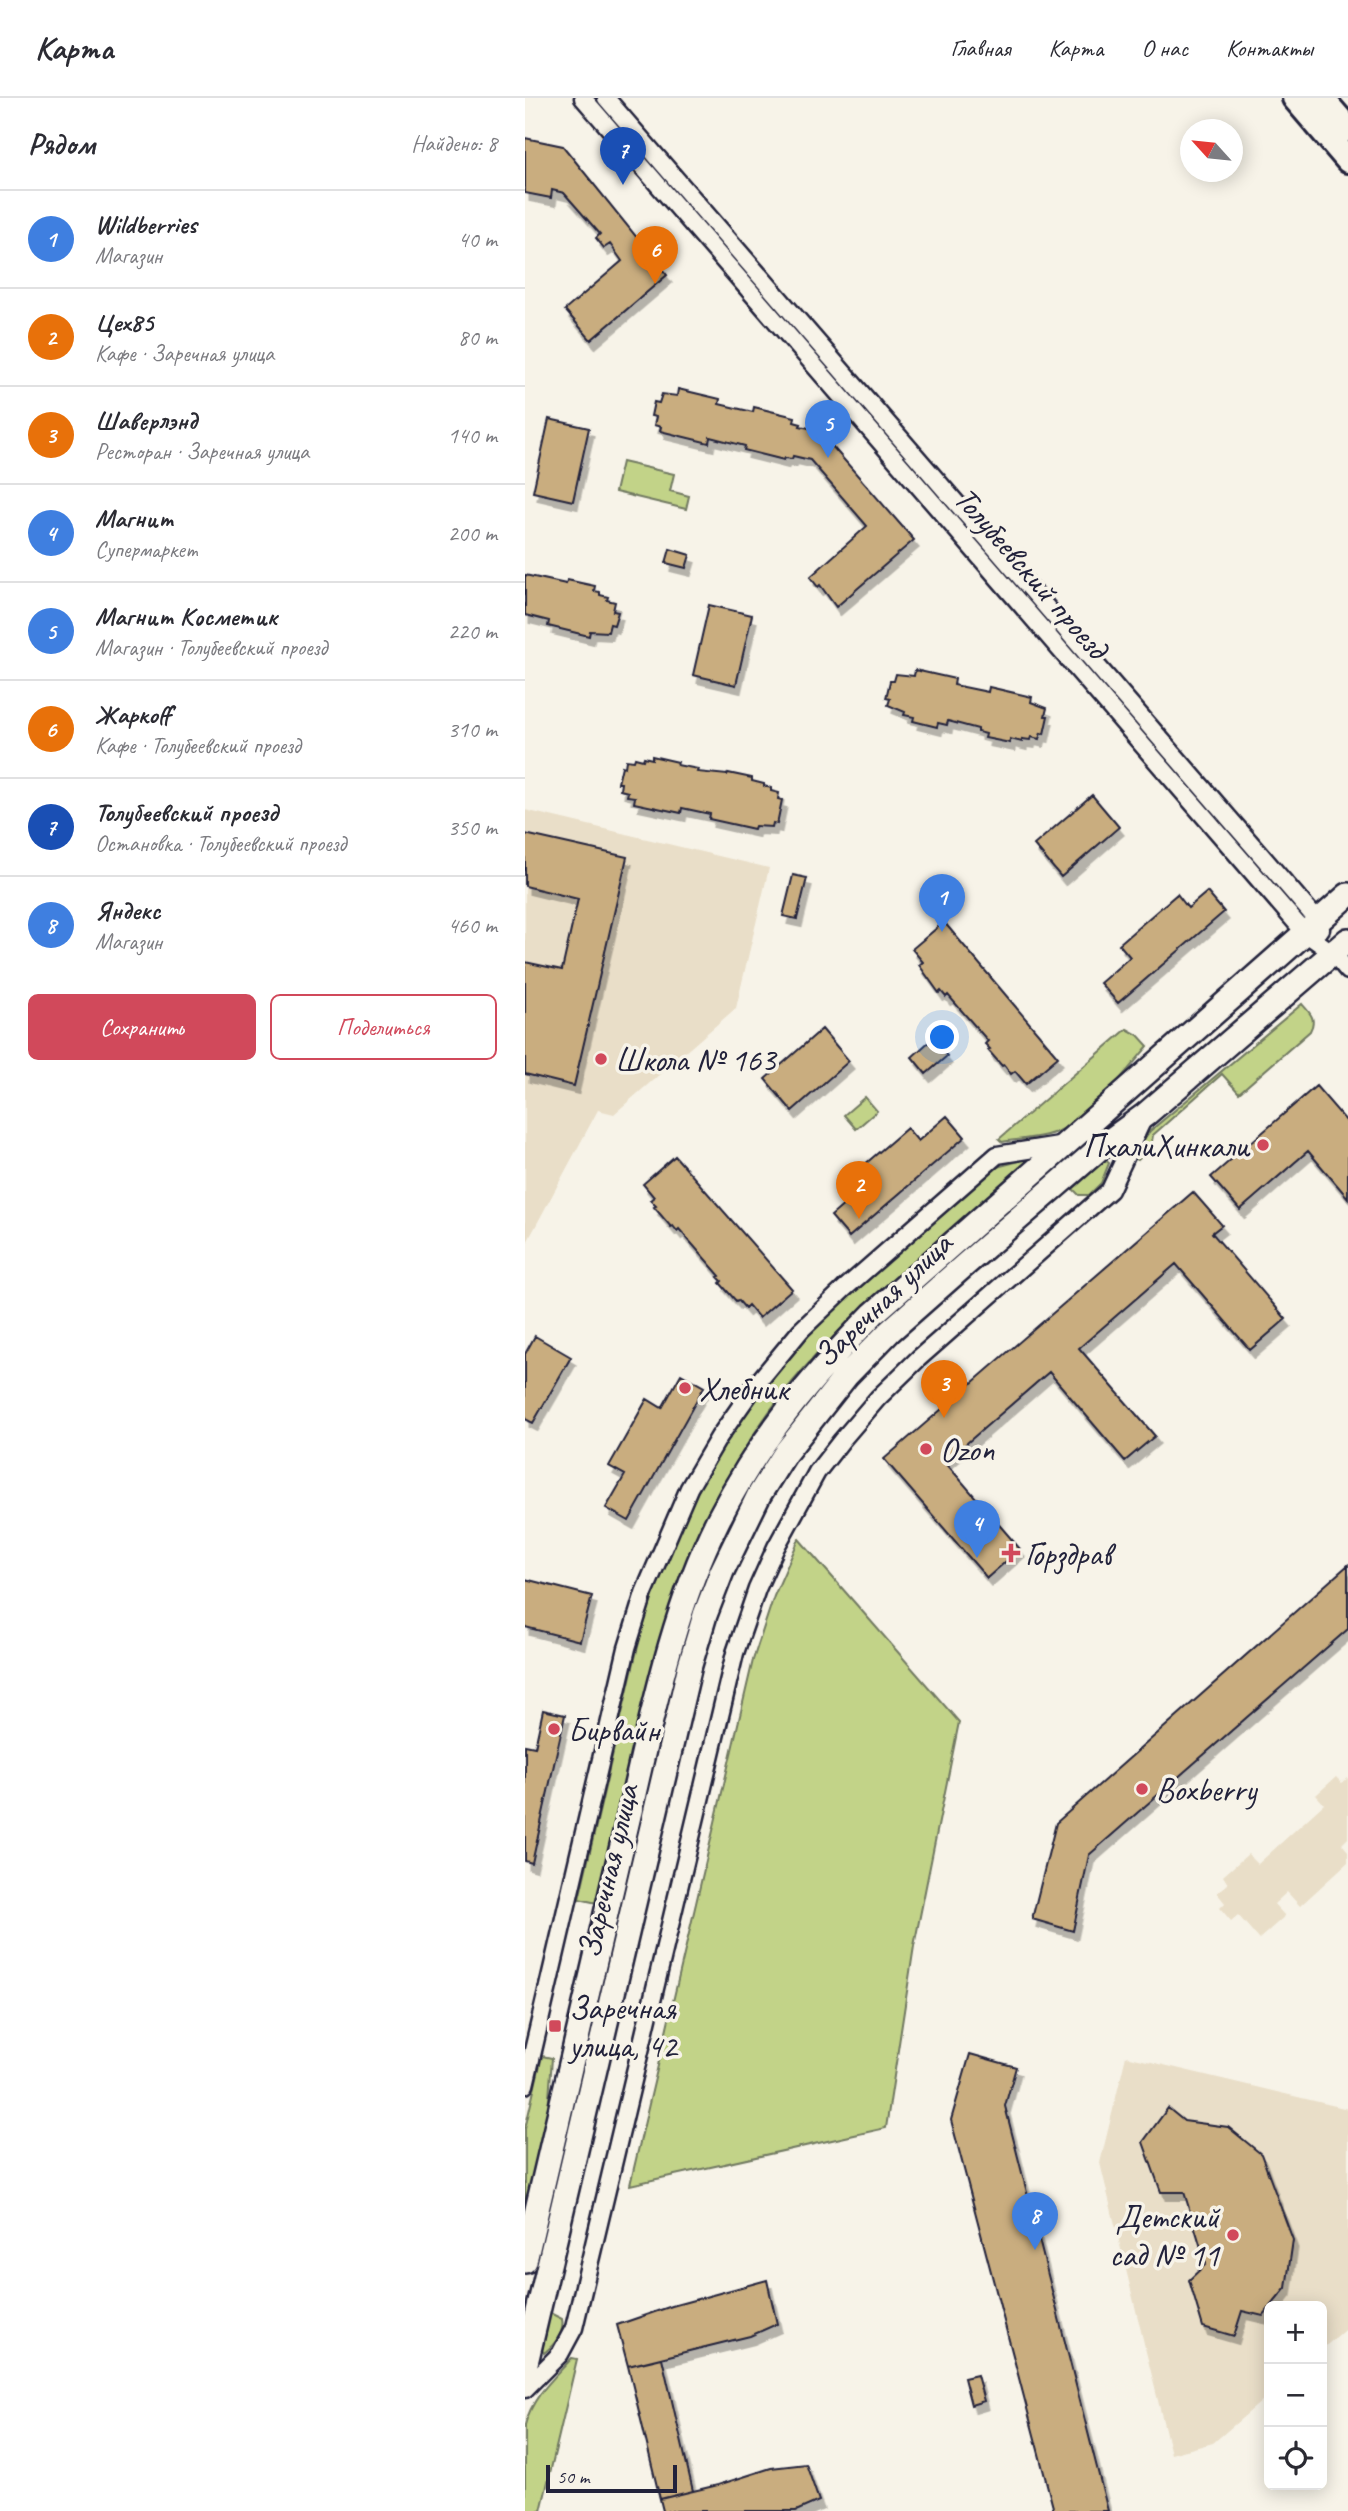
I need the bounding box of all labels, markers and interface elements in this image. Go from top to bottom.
text: Карта [35,27,114,69]
text: Главная [950,33,1011,63]
text: Карта [1049,33,1103,63]
text: О нас [1141,33,1188,63]
text: Контакты [1226,33,1313,63]
north arrow [1180,119,1243,182]
text: Рядом [28,125,95,163]
pin: 7 [600,127,646,185]
text: Найдено: 8 [411,129,497,158]
text: Wildberries [95,208,197,241]
text: 1 [46,225,56,254]
text: 40 m [458,225,497,254]
pin: 6 [632,226,678,284]
text: Магазин [95,241,162,270]
text: Цех85 [95,306,153,339]
text: 2 [46,323,56,352]
text: 80 m [458,323,497,352]
text: Кафе · Заречная улица [95,339,274,368]
pin: 5 [805,400,851,458]
text: Шаверлэнд [95,404,197,437]
text: 3 [46,421,56,450]
text: 140 m [448,421,497,450]
text: Ресторан · Заречная улица [95,437,309,466]
street label: Толубеевский проезд [945,478,1120,670]
text: Магнит [95,502,174,535]
text: 4 [46,519,56,548]
text: 200 m [448,519,497,548]
text: Супермаркет [95,535,198,564]
text: Магнит Косметик [95,600,277,633]
text: 5 [46,617,56,646]
text: 220 m [448,617,497,646]
text: Магазин · Толубеевский проезд [95,633,327,662]
text: Жаркoff [95,698,171,731]
text: 6 [46,715,56,744]
text: 310 m [448,715,497,744]
text: Кафе · Толубеевский проезд [95,731,301,760]
text: Толубеевский проезд [95,796,278,829]
text: 7 [46,813,56,842]
text: 350 m [448,813,497,842]
text: Остановка · Толубеевский проезд [95,829,346,858]
pin: 1 [919,874,965,932]
text: Яндекс [95,894,160,927]
text: 8 [46,911,56,940]
text: 460 m [448,911,497,940]
text: Магазин [95,927,162,956]
button: Сохранить [28,994,256,1060]
button: Поделиться [270,994,497,1060]
your location [925,1020,959,1054]
place label: Школа № 163 [615,1039,778,1081]
marker: Школа № 163 [593,1051,609,1067]
place label: ПхалиХинкали [1083,1125,1251,1167]
marker: ПхалиХинкали [1255,1137,1271,1153]
pin: 2 [836,1161,882,1219]
street label: Заречная улица [805,1222,963,1376]
pin: 3 [921,1360,967,1418]
place label: Хлебник [699,1368,791,1410]
marker: Хлебник [677,1380,693,1396]
place label: Ozon [940,1429,994,1471]
marker: Ozon [918,1441,934,1457]
pin: 4 [954,1500,1000,1558]
place label: Горздрав [1025,1533,1116,1575]
marker: Горздрав [1003,1545,1019,1561]
place label: Бирвайн [568,1709,662,1751]
marker: Бирвайн [546,1721,562,1737]
place label: Boxberry [1156,1769,1259,1811]
street label: Заречная улица [568,1778,649,1962]
marker: Boxberry [1134,1781,1150,1797]
place label: Заречная улица, 42 [567,1987,680,2067]
marker: Заречная улица, 42 [547,2018,563,2034]
pin: 8 [1012,2192,1058,2250]
place label: Детский сад № 11 [1110,2196,1221,2276]
marker: Детский сад № 11 [1225,2227,1241,2243]
map controls [1264,2301,1327,2490]
button: + [1264,2301,1327,2364]
button: − [1264,2364,1327,2427]
button: locate [1264,2427,1327,2490]
scale bar [546,2462,677,2494]
text: 50 m [557,2465,589,2489]

